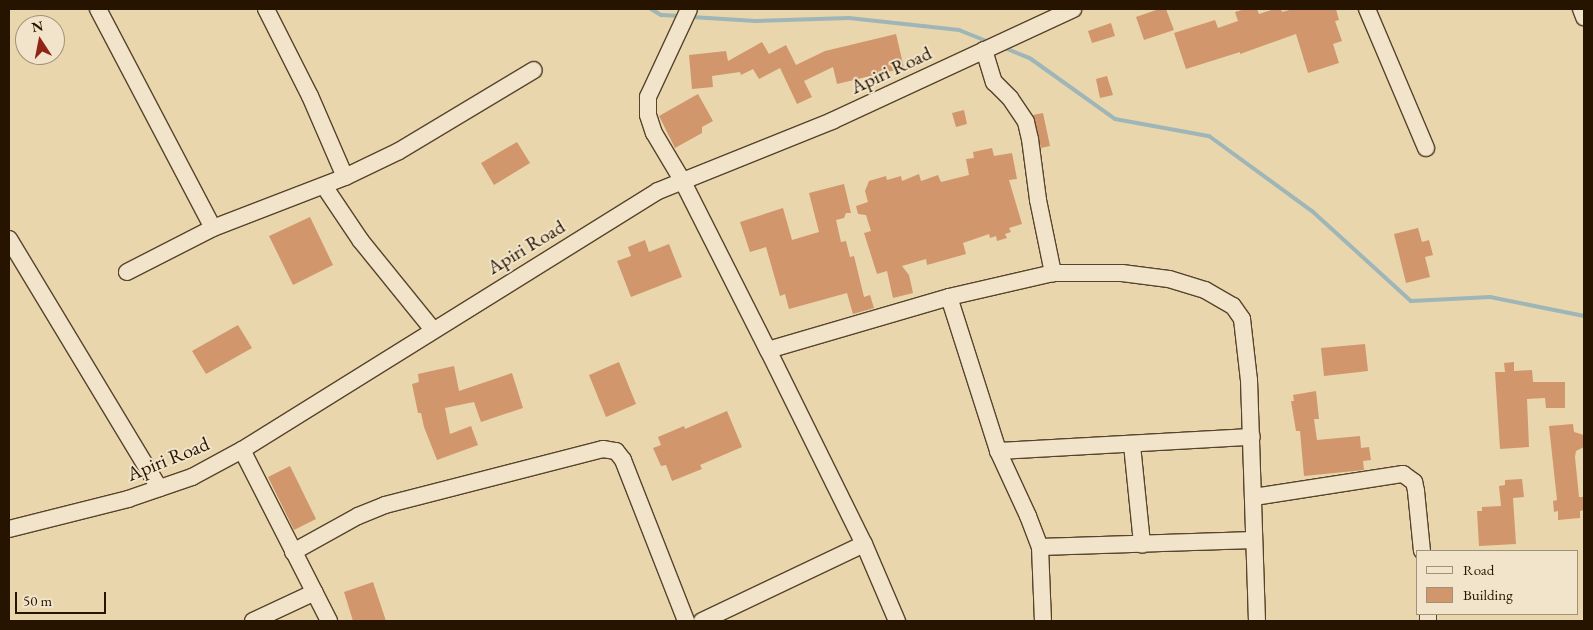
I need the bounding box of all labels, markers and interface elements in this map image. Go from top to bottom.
north arrow [15,15,65,65]
text: N [30,16,45,36]
street label: Apiri Road [847,41,935,99]
street label: Apiri Road [483,214,569,280]
street label: Apiri Road [123,432,213,486]
legend [1416,550,1578,615]
text: Road [1463,560,1494,579]
scale bar [18,582,109,614]
text: Building [1463,585,1513,604]
text: 50 m [23,591,52,610]

